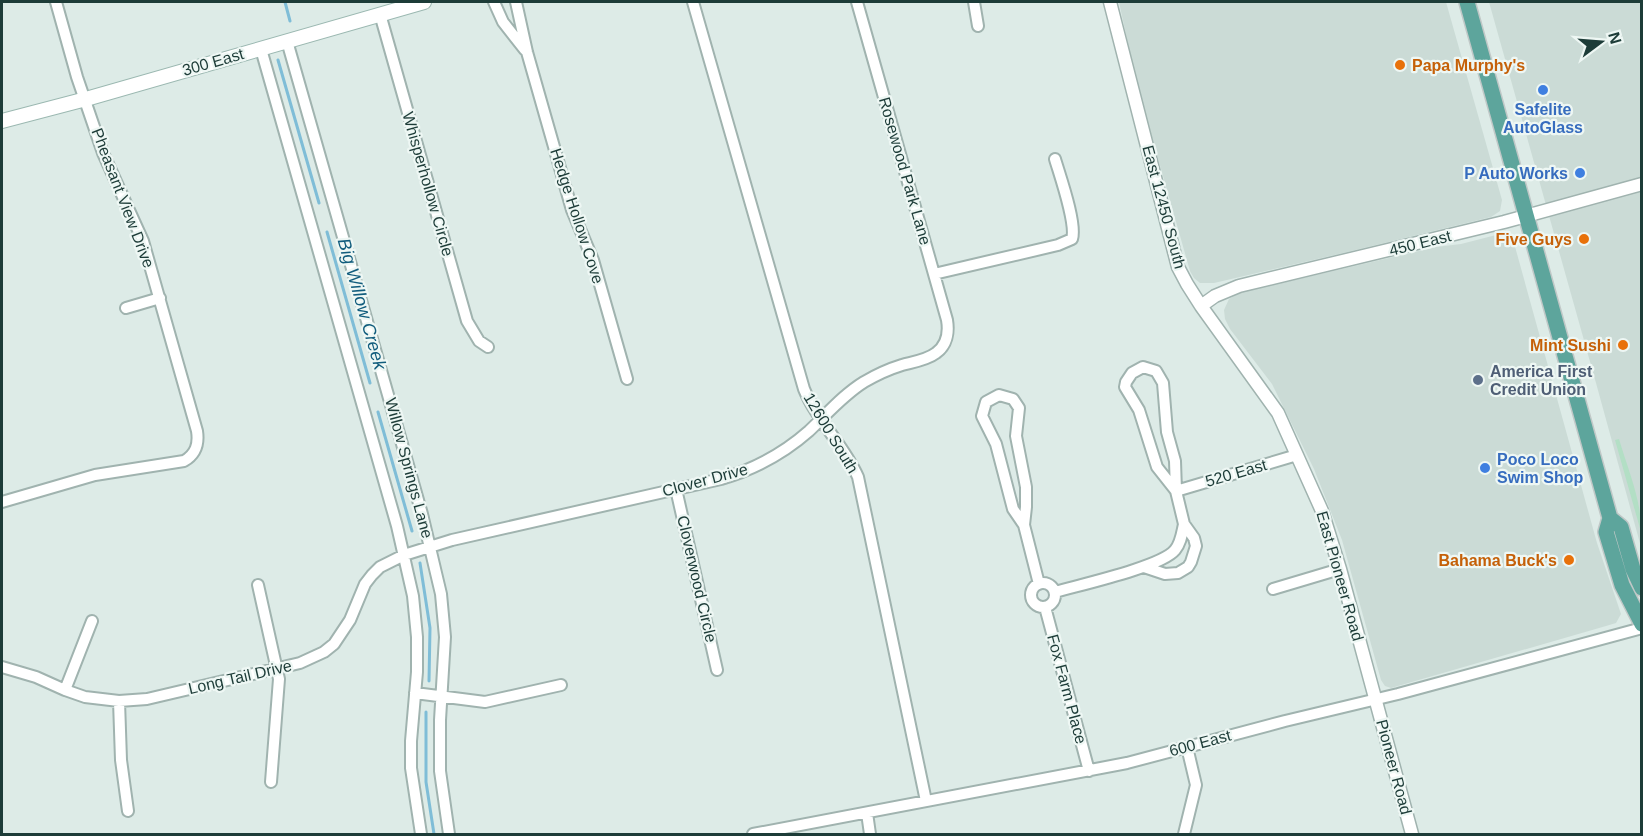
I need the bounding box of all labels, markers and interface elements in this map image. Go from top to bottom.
north arrow [1571,12,1631,72]
text: N [1605,30,1625,46]
street label: 300 East [180,45,246,79]
place label: Papa Murphy's [1412,57,1525,74]
marker: Papa Murphy's [1393,58,1407,72]
marker: Safelite AutoGlass [1536,83,1550,97]
street label: Rosewood Park Lane [876,95,934,247]
place label: Safelite AutoGlass [1503,101,1583,136]
street label: Whisperhollow Circle [399,110,457,258]
street label: Pheasant View Drive [89,126,158,270]
street label: East 12450 South [1139,143,1189,271]
street label: Hedge Hollow Cove [547,146,607,286]
place label: P Auto Works [1464,165,1568,182]
marker: P Auto Works [1573,166,1587,180]
street label: 450 East [1387,227,1453,259]
place label: Five Guys [1496,231,1572,248]
marker: Five Guys [1577,232,1591,246]
water label: Big Willow Creek [334,236,391,373]
place label: Mint Sushi [1530,337,1611,354]
marker: Mint Sushi [1616,338,1630,352]
place label: America First Credit Union [1490,363,1593,398]
marker: America First Credit Union [1471,373,1485,387]
street label: 12600 South [800,390,862,476]
street label: Willow Springs Lane [382,396,436,540]
place label: Poco Loco Swim Shop [1497,451,1583,486]
street label: 520 East [1203,456,1269,490]
street label: Clover Drive [660,460,750,500]
marker: Poco Loco Swim Shop [1478,461,1492,475]
street label: East Pioneer Road [1313,509,1367,643]
street label: Cloverwood Circle [674,514,720,644]
place label: Bahama Buck's [1438,552,1557,569]
marker: Bahama Buck's [1562,553,1576,567]
street label: Fox Farm Place [1044,632,1090,746]
street label: Long Tail Drive [187,657,293,697]
street label: Pioneer Road [1373,718,1415,816]
street label: 600 East [1167,726,1233,759]

